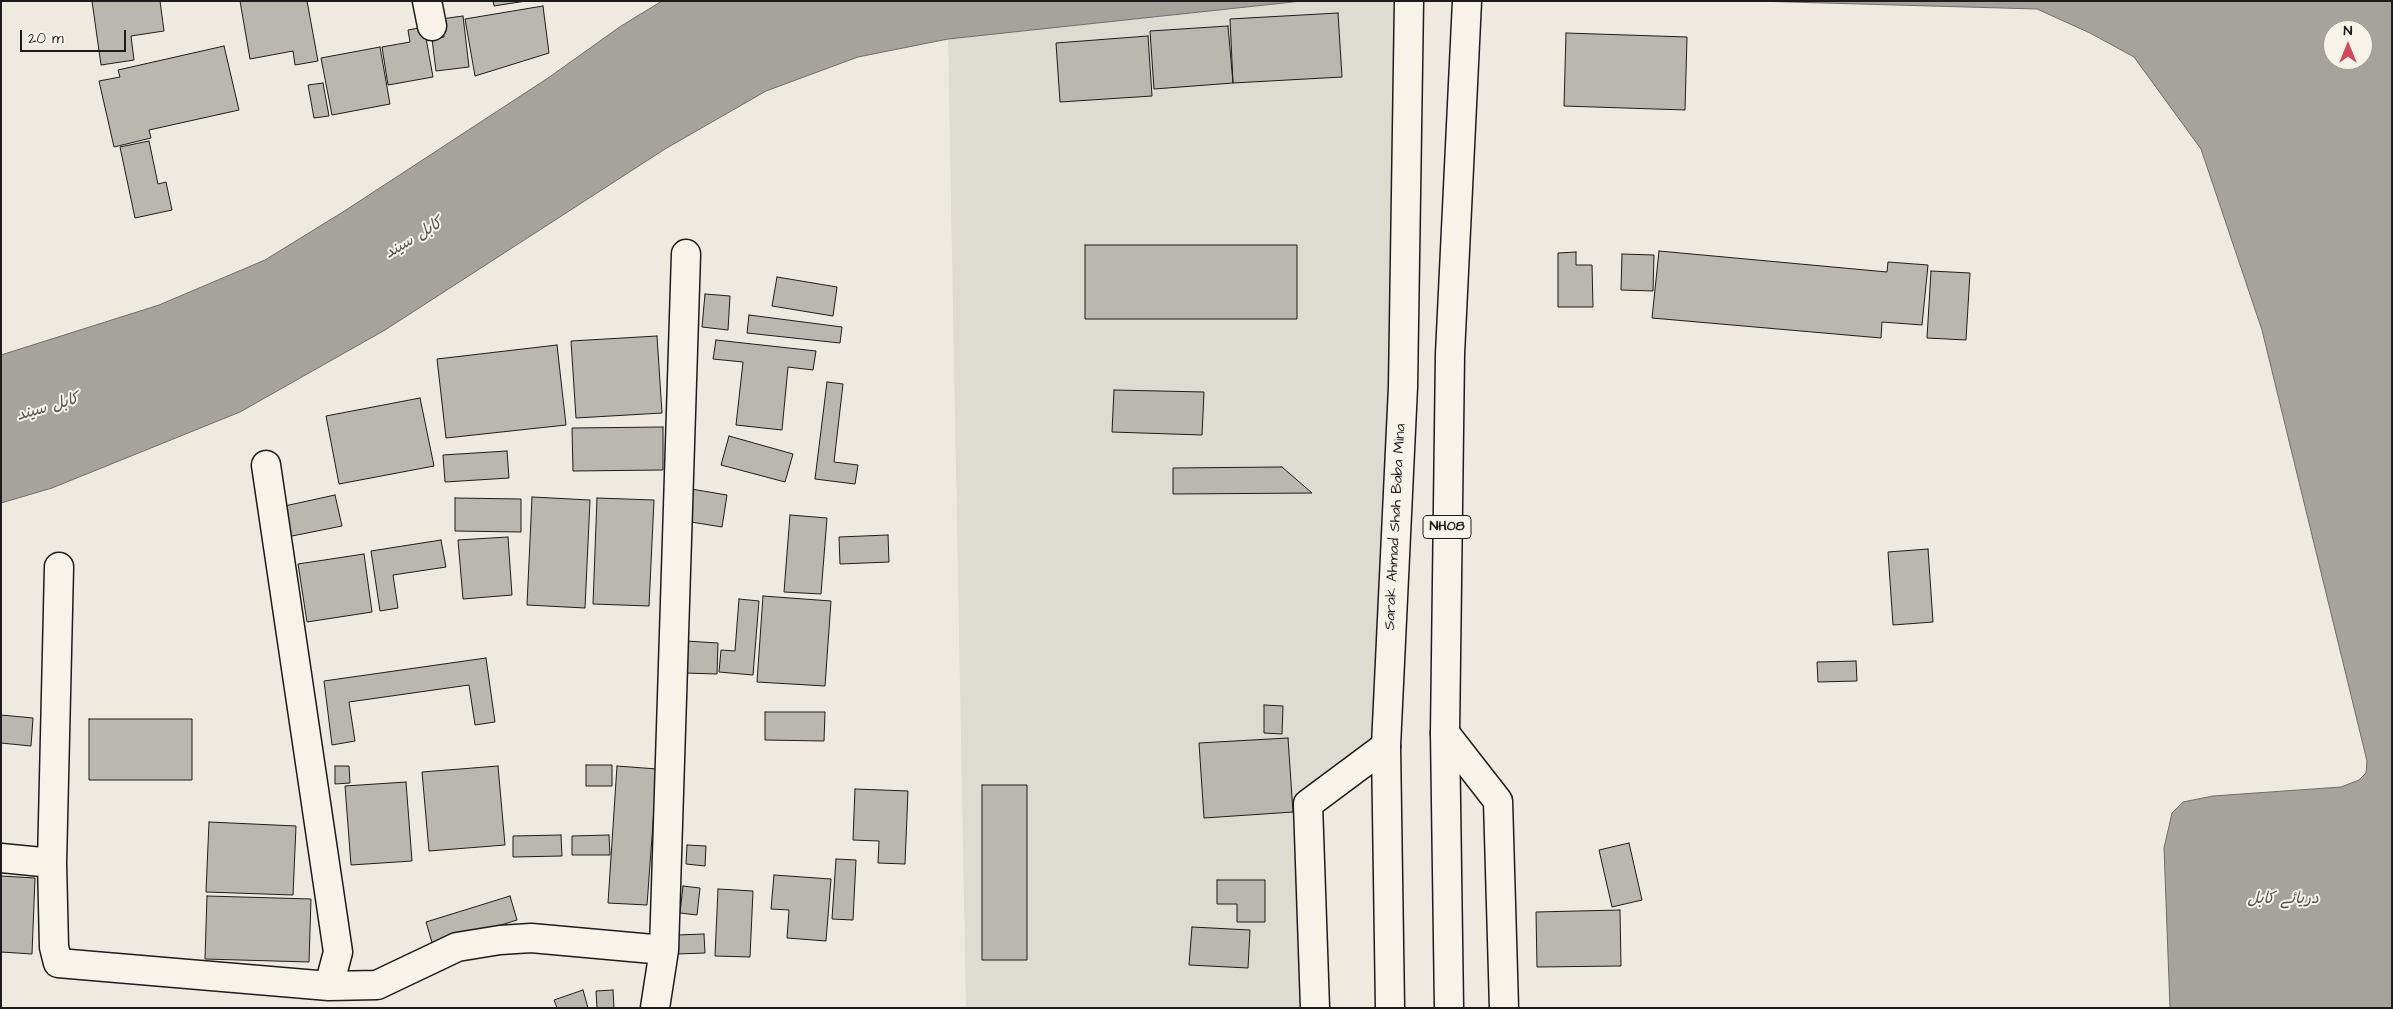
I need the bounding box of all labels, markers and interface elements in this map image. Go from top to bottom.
scale bar [22,20,129,52]
north arrow [2323,20,2373,70]
text: N [2344,21,2352,41]
text: 20 m [28,28,64,49]
water label: کابل سيند [382,214,446,264]
water label: کابل سيند [15,390,81,426]
street label: Sarak Ahmad Shah Baba Mina [1382,423,1410,631]
road number: NH08 [1423,516,1471,538]
water label: دریائے کابل [2247,890,2319,910]

